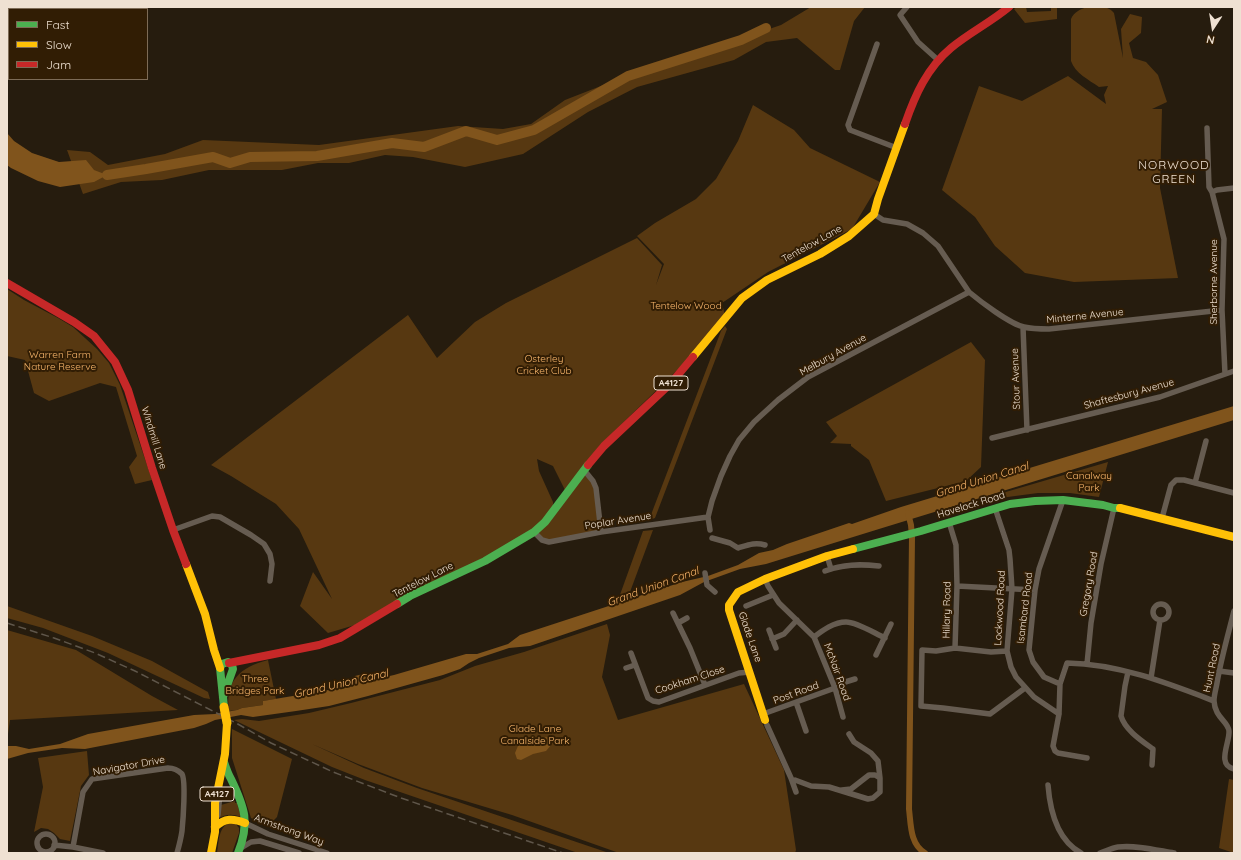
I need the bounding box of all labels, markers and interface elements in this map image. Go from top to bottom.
legend [8,8,148,80]
north arrow [1193,8,1233,48]
text: Fast [46,17,70,32]
text: N [1205,32,1216,47]
text: Slow [46,37,72,52]
text: Jam [46,57,71,72]
district label: NORWOOD GREEN [1138,158,1210,186]
street label: Tentelow Lane [780,223,844,265]
street label: Sherborne Avenue [1208,239,1220,325]
park label: Tentelow Wood [650,300,722,312]
street label: Minterne Avenue [1046,306,1124,326]
street label: Melbury Avenue [798,332,868,378]
street label: Stour Avenue [1009,348,1023,410]
park label: Warren Farm Nature Reserve [24,349,96,372]
park label: Osterley Cricket Club [516,353,572,376]
road number: A4127 [654,376,688,390]
street label: Shaftesbury Avenue [1083,376,1175,412]
street label: Windmill Lane [139,405,169,471]
water label: Grand Union Canal [934,460,1030,500]
park label: Canalway Park [1066,470,1112,494]
street label: Havelock Road [936,489,1006,521]
street label: Poplar Avenue [584,510,652,532]
street label: Gregory Road [1077,551,1101,617]
street label: Tentelow Lane [391,560,455,600]
water label: Grand Union Canal [605,564,701,610]
street label: Lockwood Road [992,570,1008,646]
street label: Isambard Road [1015,572,1035,644]
street label: Hillary Road [941,581,953,639]
street label: Glade Lane [736,610,764,664]
street label: McNair Road [821,642,853,702]
street label: Hunt Road [1201,642,1223,694]
street label: Cookham Close [654,663,726,697]
water label: Grand Union Canal [293,667,389,701]
park label: Three Bridges Park [226,673,284,696]
street label: Post Road [772,679,820,707]
park label: Glade Lane Canalside Park [500,723,570,746]
street label: Navigator Drive [92,754,166,778]
road number: A4127 [200,787,234,801]
street label: Armstrong Way [253,812,325,848]

